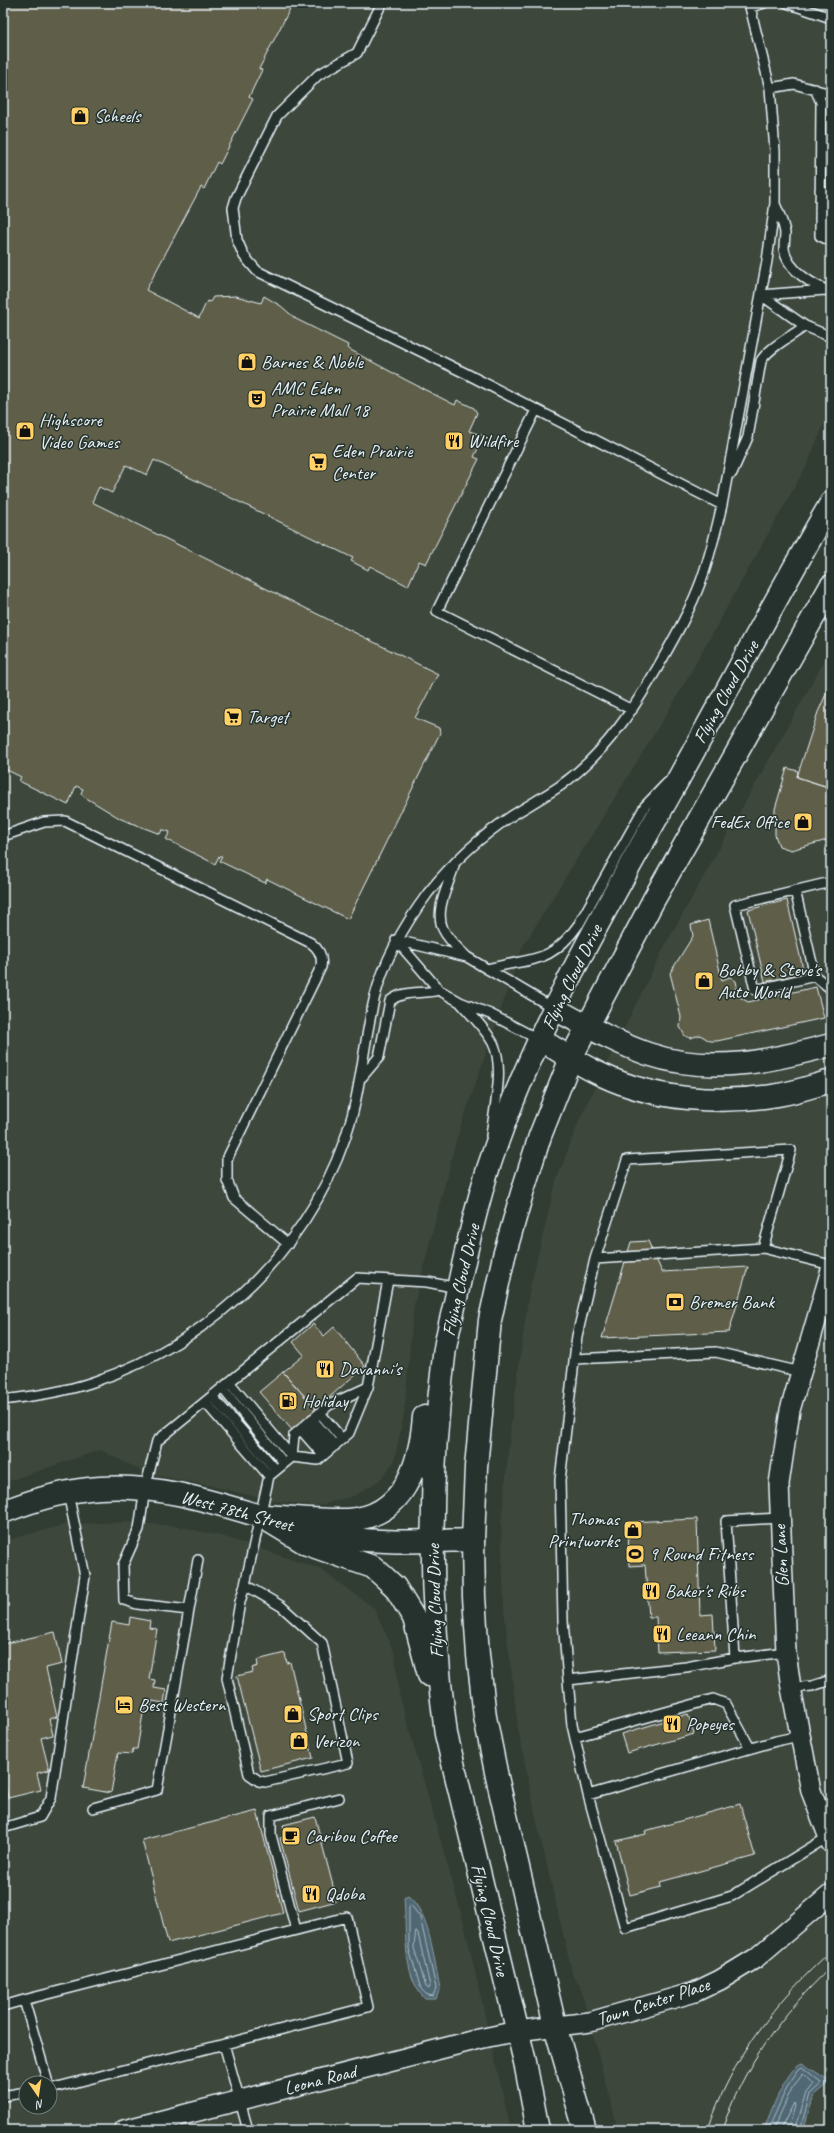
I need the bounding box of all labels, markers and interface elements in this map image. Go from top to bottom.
place label: Scheels [94,104,143,128]
shop icon: Scheels [69,105,91,127]
place label: Barnes & Noble [261,350,365,374]
shop icon: Barnes & Noble [236,351,258,373]
place label: AMC Eden Prairie Mall 18 [271,376,371,422]
theatre icon: AMC Eden Prairie Mall 18 [246,388,268,410]
place label: Highscore Video Games [39,408,120,454]
shop icon: Highscore Video Games [14,420,36,442]
place label: Wildfire [468,429,520,453]
restaurant icon: Wildfire [443,430,465,452]
place label: Eden Prairie Center [332,439,414,485]
supermarket icon: Eden Prairie Center [307,451,329,473]
street label: Flying Cloud Drive [688,635,765,748]
place label: Target [247,705,291,729]
supermarket icon: Target [222,706,244,728]
place label: FedEx Office [711,810,791,834]
shop icon: FedEx Office [792,811,814,833]
street label: Flying Cloud Drive [536,919,609,1034]
place label: Bobby & Steve's Auto World [718,958,823,1004]
shop icon: Bobby & Steve's Auto World [693,970,715,992]
street label: Flying Cloud Drive [436,1220,486,1338]
place label: Bremer Bank [689,1290,775,1314]
bank icon: Bremer Bank [664,1291,686,1313]
place label: Davanni's [339,1357,404,1381]
restaurant icon: Davanni's [314,1358,336,1380]
place label: Holiday [302,1389,349,1413]
fuel station icon: Holiday [277,1390,299,1412]
street label: West 78th Street [178,1485,297,1538]
place label: Thomas Printworks [548,1507,622,1553]
shop icon: Thomas Printworks [622,1519,644,1541]
street label: Glen Lane [767,1522,795,1588]
street label: Flying Cloud Drive [421,1542,449,1658]
place label: 9 Round Fitness [649,1542,754,1566]
sports icon: 9 Round Fitness [624,1543,646,1565]
place label: Baker's Ribs [665,1579,746,1603]
restaurant icon: Baker's Ribs [640,1580,662,1602]
place label: Leeann Chin [676,1622,756,1646]
restaurant icon: Leeann Chin [651,1623,673,1645]
place label: Best Western [138,1693,227,1717]
hotel icon: Best Western [113,1694,135,1716]
place label: Sport Clips [307,1702,379,1726]
shop icon: Sport Clips [282,1703,304,1725]
place label: Popeyes [686,1712,735,1736]
restaurant icon: Popeyes [661,1713,683,1735]
place label: Verizon [313,1729,361,1753]
shop icon: Verizon [288,1730,310,1752]
place label: Caribou Coffee [305,1824,399,1848]
cafe icon: Caribou Coffee [280,1825,302,1847]
street label: Flying Cloud Drive [465,1862,515,1980]
place label: Qdoba [325,1882,366,1906]
restaurant icon: Qdoba [300,1883,322,1905]
street label: Town Center Place [593,1972,714,2032]
street label: Leona Road [282,2059,362,2100]
north arrow [18,2075,58,2115]
text: N [33,2097,45,2113]

